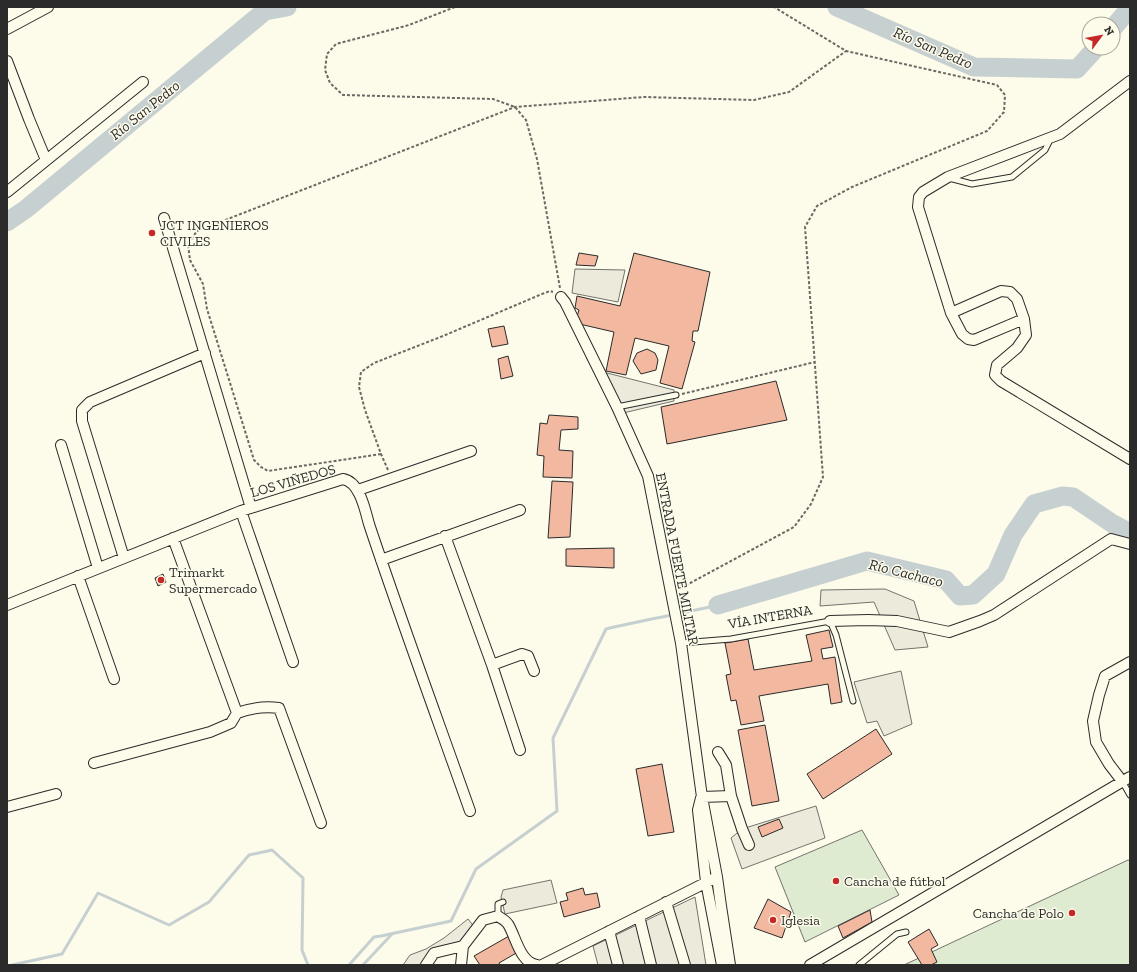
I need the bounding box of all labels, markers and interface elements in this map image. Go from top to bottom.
north arrow [1081,16,1121,56]
water label: Río San Pedro [891,23,975,73]
text: N [1101,24,1117,38]
water label: Río San Pedro [107,76,183,144]
place label: JCT INGENIEROS CIVILES [160,217,269,250]
marker: JCT INGENIEROS CIVILES [147,228,157,238]
street label: LOS VIÑEDOS [249,461,337,501]
street label: ENTRADA FUERTE MILITAR [652,471,702,647]
water label: Río Cachaco [867,555,945,591]
place label: Trimarkt Supermercado [169,564,257,597]
marker: Trimarkt Supermercado [156,575,166,585]
street label: VÍA INTERNA [726,601,814,633]
place label: Cancha de fútbol [844,873,946,890]
marker: Cancha de fútbol [831,876,841,886]
place label: Cancha de Polo [973,905,1064,922]
marker: Cancha de Polo [1067,908,1077,918]
place label: Iglesia [781,912,820,929]
marker: Iglesia [768,915,778,925]

